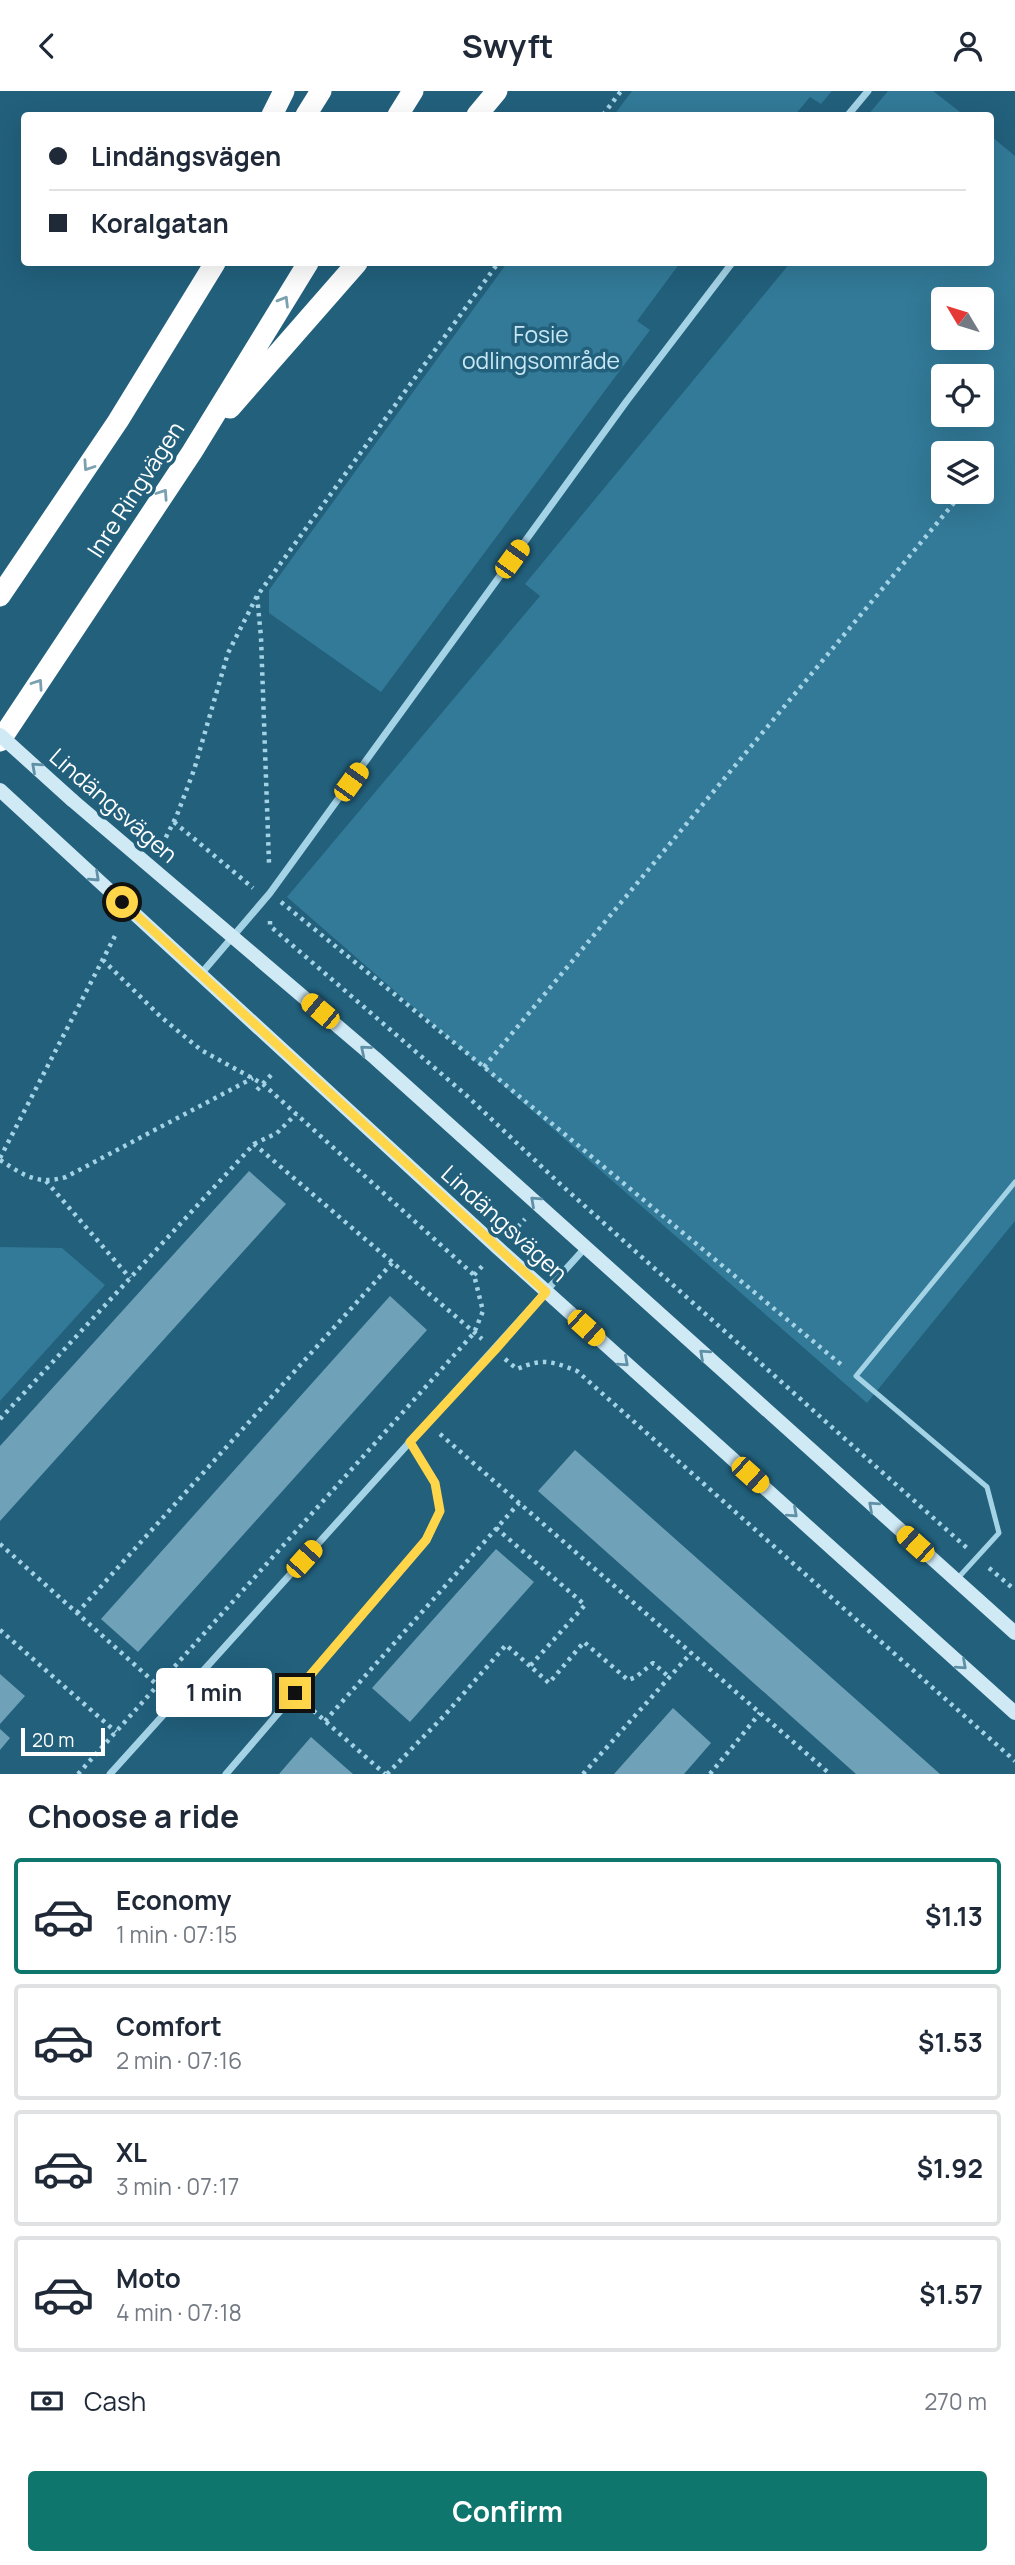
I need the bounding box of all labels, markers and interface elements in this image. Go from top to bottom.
text: Swyft [462,24,553,68]
icon: back [28,27,66,65]
icon: person [949,27,987,65]
text: Lindängsvägen [91,138,281,174]
text: Koralgatan [91,205,229,241]
north arrow [931,287,994,350]
map controls [931,287,994,504]
one-way arrow [275,296,288,309]
park label: Fosie odlingsområde [462,318,620,376]
button: locate [931,364,994,427]
street label: Inre Ringvägen [79,415,191,563]
button: layers [931,441,994,504]
one-way arrow [83,458,96,471]
one-way arrow [155,489,168,502]
car [492,536,533,582]
one-way arrow [29,679,42,692]
street label: Lindängsvägen [43,740,185,870]
car [331,759,372,805]
one-way arrow [31,763,44,775]
one-way arrow [87,868,100,881]
route start [106,886,138,918]
car [298,989,343,1033]
one-way arrow [361,1046,374,1058]
street label: Lindängsvägen [435,1158,575,1288]
one-way arrow [530,1197,543,1209]
car [564,1306,609,1350]
one-way arrow [699,1350,712,1362]
one-way arrow [615,1353,628,1366]
car [728,1453,773,1497]
one-way arrow [868,1502,881,1514]
one-way arrow [785,1505,798,1518]
car [893,1522,938,1566]
car [283,1536,326,1582]
one-way arrow [954,1657,967,1670]
callout: 1 min [155,1669,270,1717]
text: 1 min [186,1676,242,1708]
route end [279,1677,311,1709]
scale bar [21,1725,105,1757]
text: 20 m [32,1727,74,1753]
text: Choose a ride [28,1794,239,1838]
text: Economy [116,1882,231,1918]
icon: car [32,1885,95,1948]
text: $1.13 [925,1898,983,1934]
text: 1 min · 07:15 [116,1918,237,1950]
text: Comfort [116,2008,222,2044]
icon: car [32,2011,95,2074]
text: $1.53 [918,2024,983,2060]
text: 2 min · 07:16 [116,2044,242,2076]
text: XL [116,2134,147,2170]
icon: car [32,2137,95,2200]
text: $1.92 [917,2150,983,2186]
text: 3 min · 07:17 [116,2170,239,2202]
text: Moto [116,2260,181,2296]
icon: car [32,2263,95,2326]
text: $1.57 [919,2276,983,2312]
text: 4 min · 07:18 [116,2296,242,2328]
icon: cash [28,2382,66,2420]
text: Cash [84,2383,146,2419]
text: 270 m [924,2385,987,2417]
button: Confirm [28,2471,987,2551]

